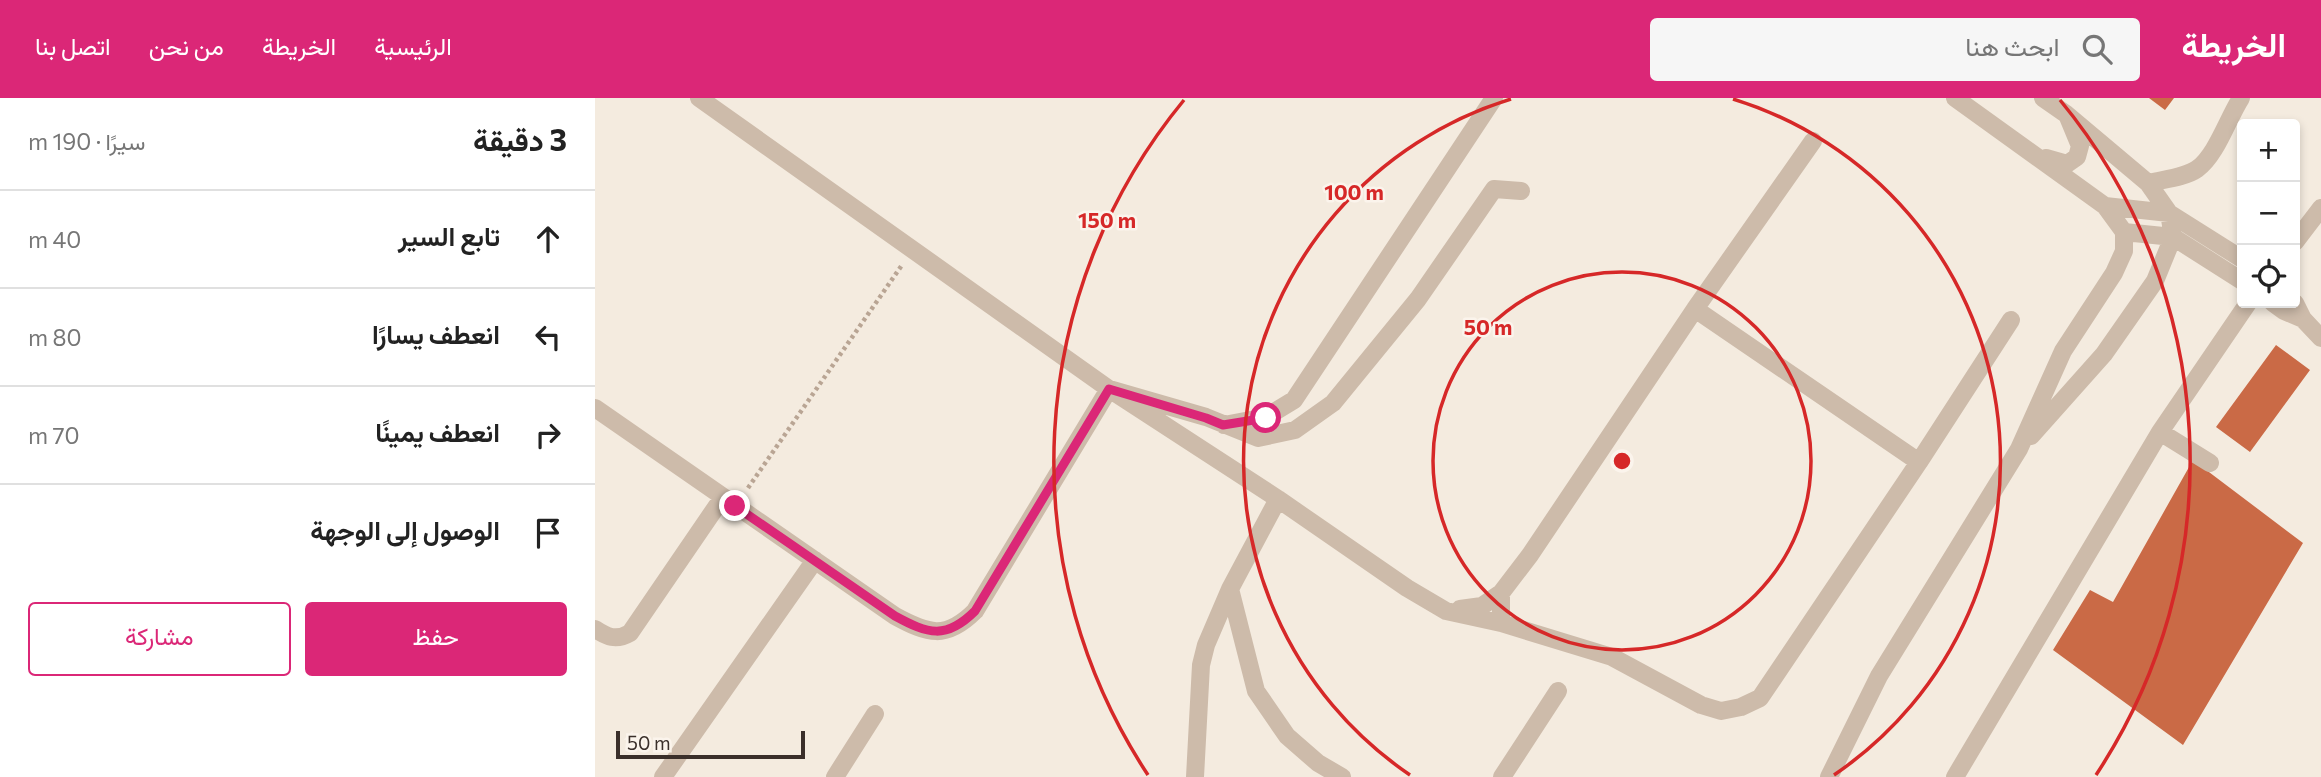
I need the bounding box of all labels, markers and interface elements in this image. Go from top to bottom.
search box [1650,18,2140,81]
text: الخريطة [2182,23,2286,64]
text: ابحث هنا [1965,30,2060,61]
icon: search [2078,30,2116,68]
text: اتصل بنا [35,31,111,60]
text: من نحن [149,31,224,60]
text: الخريطة [262,31,336,60]
text: الرئيسية [374,31,452,60]
map controls [2237,119,2300,308]
button: + [2237,119,2300,182]
text: 3 دقيقة [473,120,567,157]
text: سيرًا · 190 m [28,127,145,155]
text: 100 m [1324,179,1384,204]
button: − [2237,182,2300,245]
text: 150 m [1078,207,1136,232]
text: تابع السير [398,220,500,251]
icon: ahead [529,220,567,258]
text: 40 m [28,225,81,253]
button: locate [2237,245,2300,308]
text: 50 m [1464,314,1512,339]
text: انعطف يسارًا [372,318,500,349]
icon: left [529,318,567,356]
text: 80 m [28,323,81,351]
route start [1250,402,1281,433]
text: انعطف يمينًا [375,416,500,447]
icon: right [529,416,567,454]
text: 70 m [28,421,80,449]
centre of rings [1610,449,1634,473]
route end [719,490,750,521]
text: الوصول إلى الوجهة [310,514,500,545]
icon: arrive [529,514,567,552]
button: مشاركة [28,602,291,676]
button: حفظ [305,602,567,676]
scale bar [616,728,805,760]
text: 50 m [627,731,671,754]

